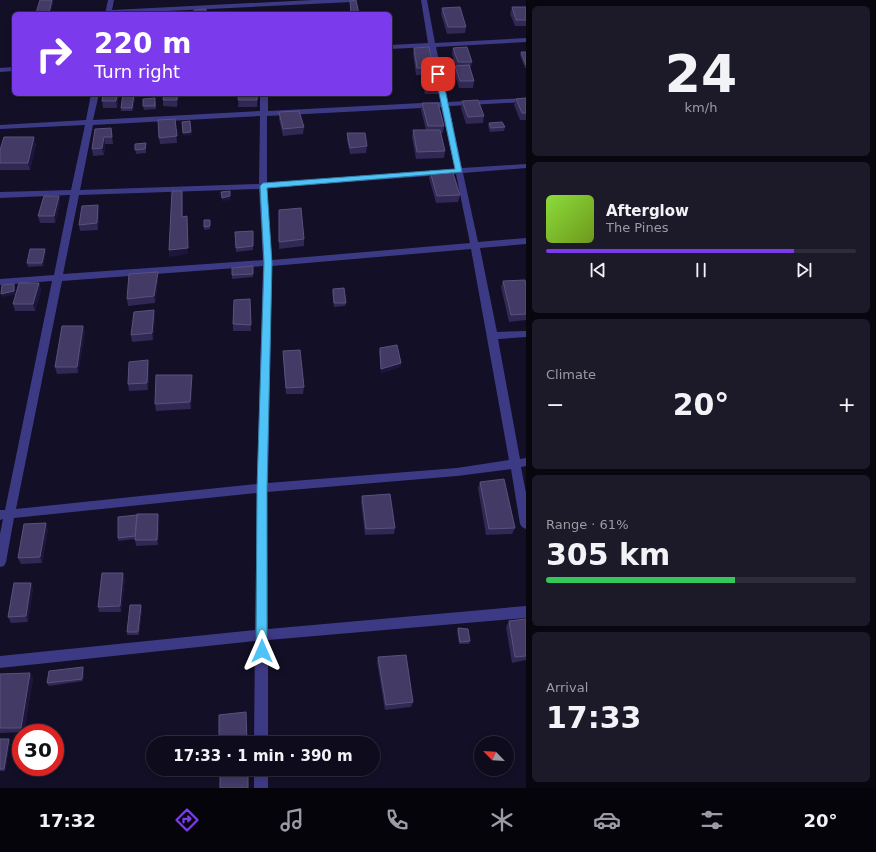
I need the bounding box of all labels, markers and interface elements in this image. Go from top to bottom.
text: 220 m [94,27,191,60]
icon: right [28,28,80,80]
text: 24 [665,44,737,104]
pin [421,57,455,91]
text: Turn right [94,61,180,82]
icon: arrive [427,63,449,85]
text: km/h [685,100,717,115]
text: Afterglow [606,202,689,220]
text: The Pines [606,220,669,235]
icon: previous [587,259,609,281]
icon: pause [690,259,712,281]
icon: next [793,259,815,281]
text: Climate [546,367,596,382]
text: 20° [673,387,729,422]
text: − [546,392,564,417]
text: + [838,392,856,417]
text: Range · 61% [546,517,629,532]
text: 305 km [546,537,670,572]
position arrow [241,630,283,672]
text: Arrival [546,680,588,695]
text: 17:33 [546,700,642,735]
speed limit sign: 30 [12,724,64,776]
north arrow [474,736,514,776]
map controls [474,736,514,776]
text: 17:33 · 1 min · 390 m [173,747,353,765]
icon: directions [173,806,201,834]
icon: music [278,806,306,834]
icon: phone [383,806,411,834]
icon: climate [488,806,516,834]
icon: car [593,806,621,834]
icon: filters [698,806,726,834]
text: 17:32 [39,810,96,831]
text: 20° [803,810,837,831]

